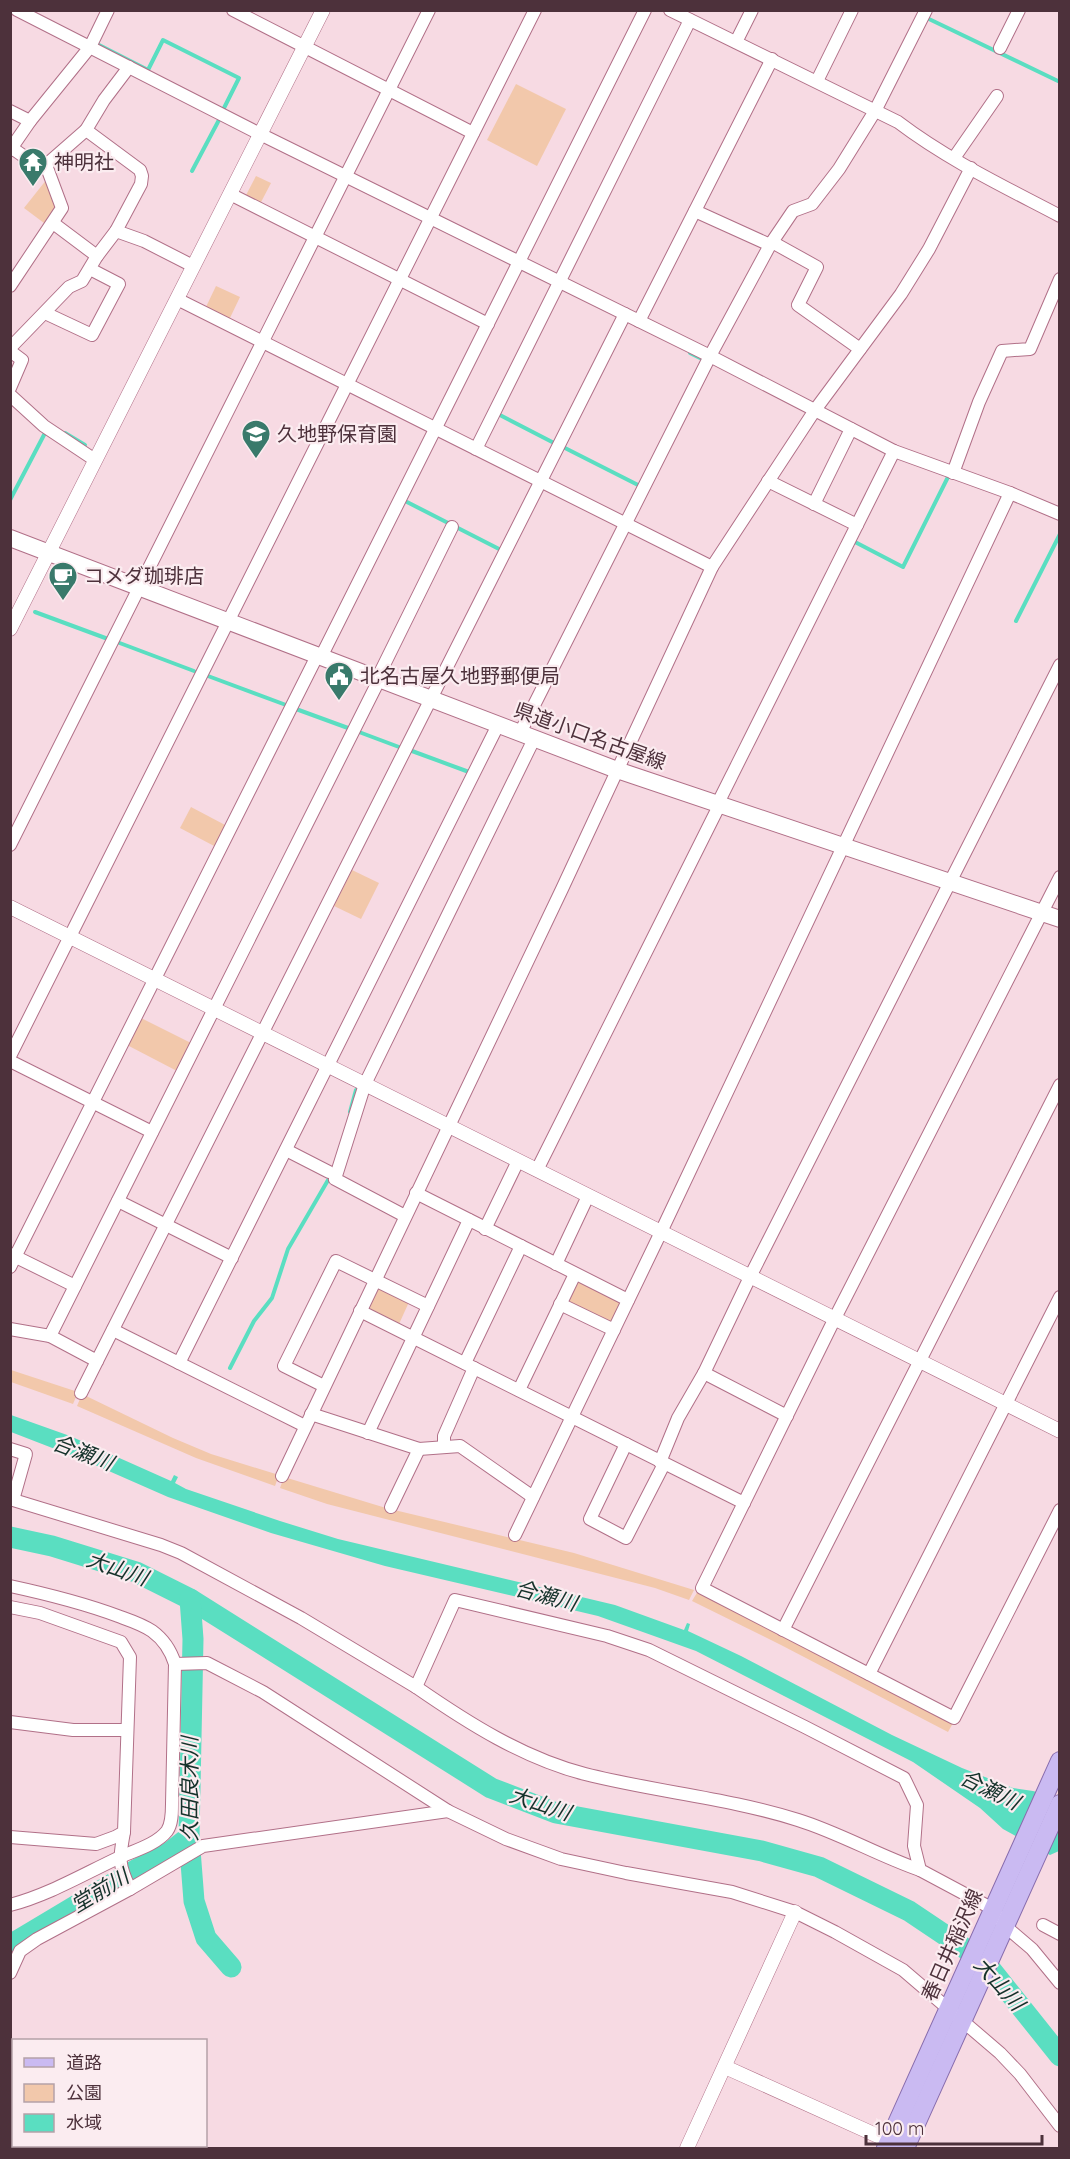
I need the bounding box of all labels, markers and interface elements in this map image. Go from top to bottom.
temple icon: 神明社 [17,146,49,188]
place label: 神明社 [54,149,114,174]
school or university icon: 久地野保育園 [240,418,272,460]
place label: 久地野保育園 [277,421,397,446]
cafe icon: コメダ珈琲店 [47,560,79,602]
place label: コメダ珈琲店 [84,563,204,588]
public building icon: 北名古屋久地野郵便局 [323,660,355,702]
place label: 北名古屋久地野郵便局 [360,663,560,688]
street label: 県道小口名古屋線 [511,696,670,775]
water label: 合瀬川 [49,1429,119,1476]
water label: 大山川 [83,1546,153,1591]
water label: 合瀬川 [512,1574,582,1616]
water label: 久田良木川 [176,1735,202,1842]
water label: 合瀬川 [956,1764,1026,1815]
water label: 大山川 [506,1781,576,1826]
water label: 堂前川 [66,1862,135,1918]
street label: 春日井稲沢線 [916,1885,987,2005]
water label: 大山川 [969,1951,1032,2017]
legend [12,2039,207,2147]
text: 道路 [66,2051,102,2074]
text: 公園 [66,2081,102,2104]
scale bar [866,2108,1042,2146]
text: 水域 [66,2111,102,2134]
text: 100 m [875,2117,924,2140]

